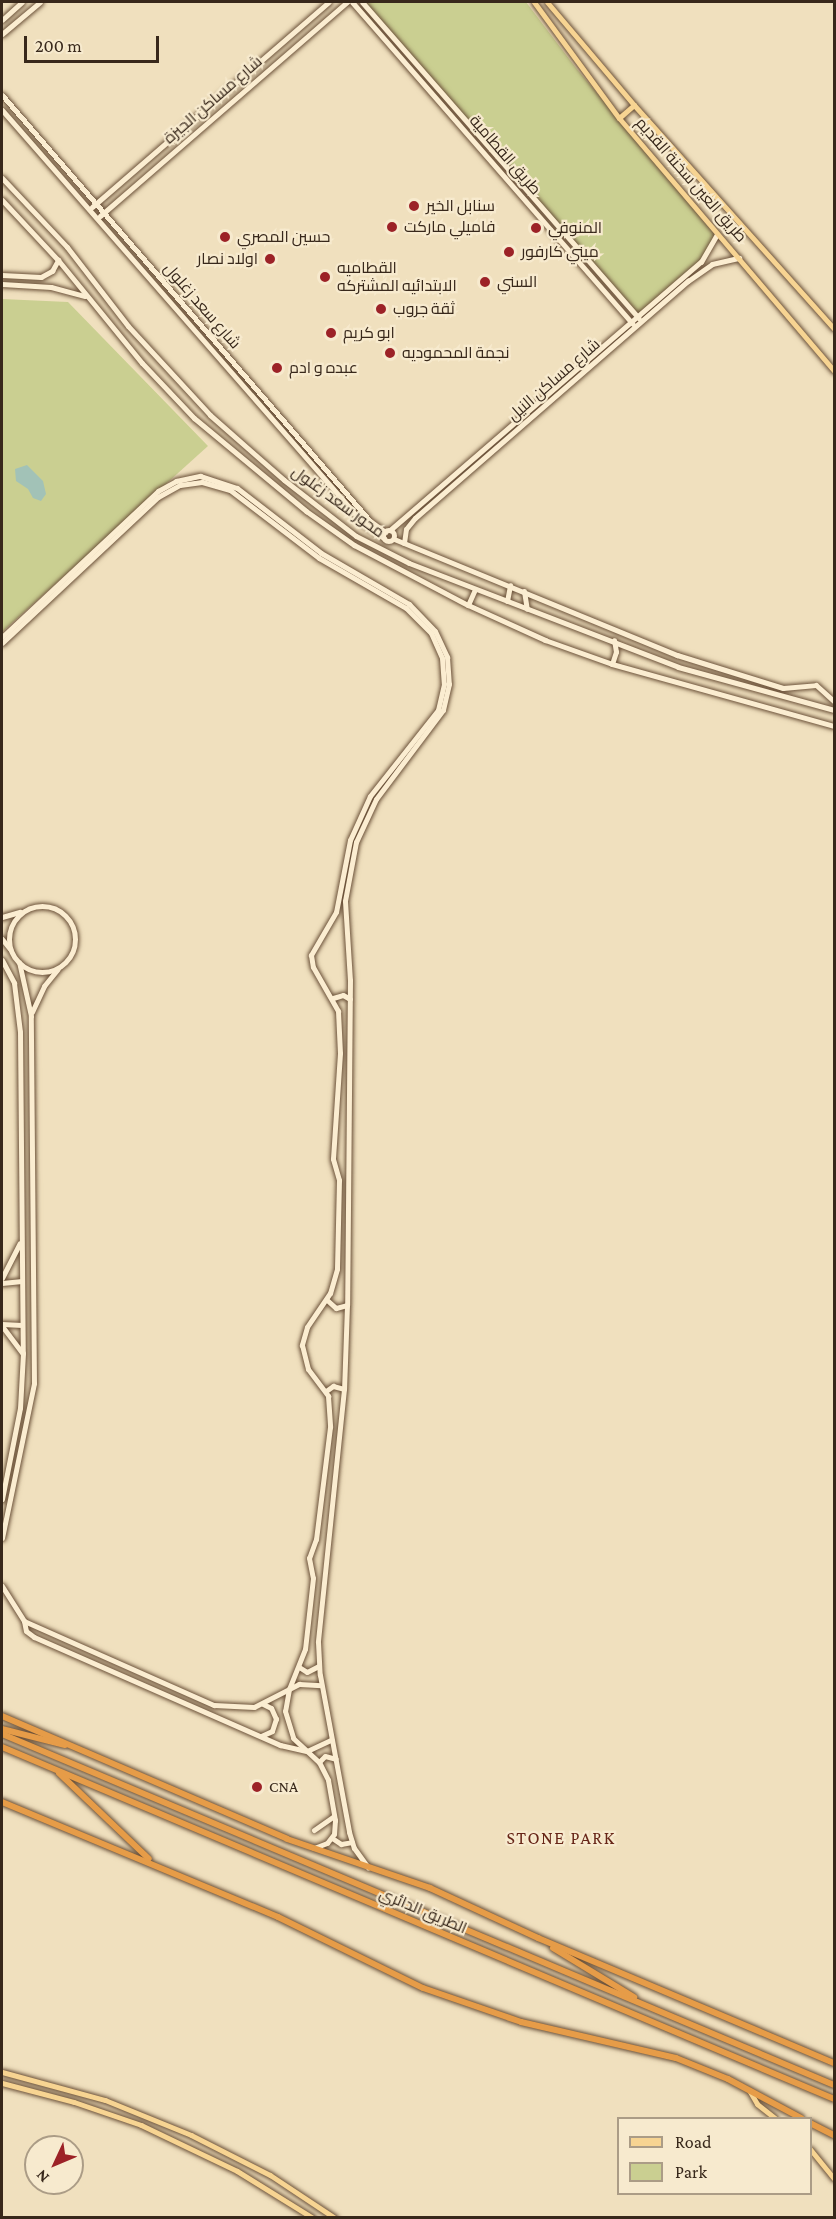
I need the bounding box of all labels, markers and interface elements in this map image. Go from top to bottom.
scale bar [27,24,162,62]
text: 200 m [35,36,82,56]
street label: شارع مساكن الجيزة [160,52,266,148]
street label: طريق القطامية [465,111,545,199]
street label: طريق العين سخنة القديم [631,114,751,246]
place label: سنابل الخير [426,196,495,216]
marker: سنابل الخير [407,199,421,213]
place label: فاميلي ماركت [404,217,496,237]
place label: المنوفي [548,218,602,238]
marker: فاميلي ماركت [385,220,399,234]
marker: المنوفي [529,221,543,235]
place label: حسين المصري [237,227,330,247]
marker: حسين المصري [218,230,232,244]
place label: ميني كارفور [521,242,599,262]
marker: ميني كارفور [502,245,516,259]
place label: اولاد نصار [197,249,258,269]
marker: اولاد نصار [263,252,277,266]
place label: القطاميه الابتدائيه المشتركه [337,258,457,296]
street label: شارع سعد زغلول [160,259,244,353]
marker: القطاميه الابتدائيه المشتركه [318,270,332,284]
place label: السني [497,272,537,292]
marker: السني [478,275,492,289]
place label: ثقة جروب [393,299,455,319]
marker: ثقة جروب [374,302,388,316]
place label: ابو كريم [343,323,395,343]
marker: ابو كريم [324,326,338,340]
street label: شارع مساكن النيل [504,335,604,425]
place label: نجمة المحموديه [402,343,509,363]
marker: نجمة المحموديه [383,346,397,360]
place label: عبده و ادم [289,358,358,378]
marker: عبده و ادم [270,361,284,375]
street label: محور سعد زغلول [288,462,388,542]
place label: CNA [269,1777,298,1797]
marker: CNA [250,1780,264,1794]
district label: STONE PARK [507,1827,615,1849]
street label: الطريق الدائري [376,1884,470,1938]
legend [617,2117,812,2195]
text: Road [675,2132,712,2152]
north arrow [24,2135,84,2195]
text: Park [675,2162,707,2182]
text: N [32,2167,52,2186]

